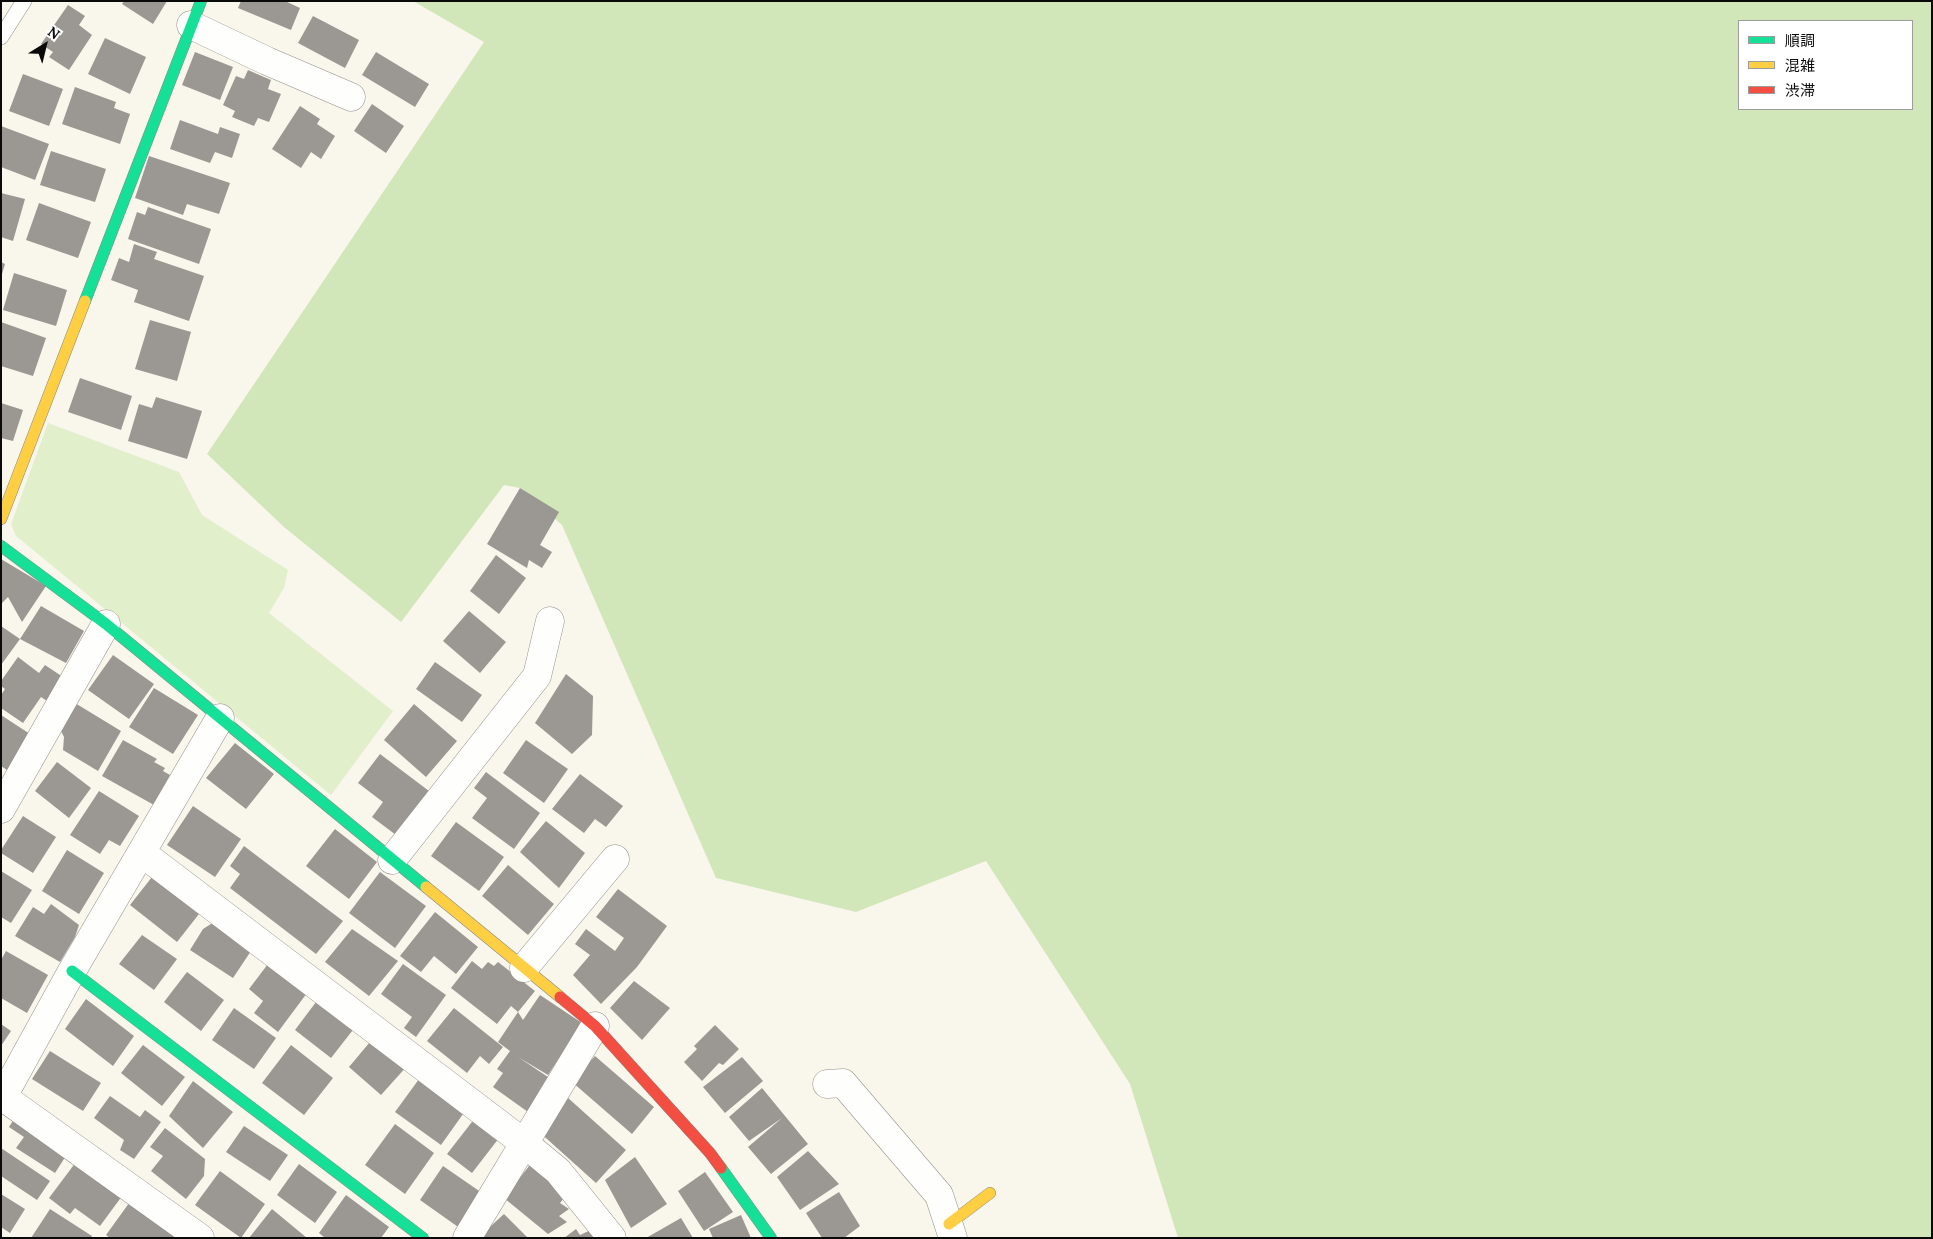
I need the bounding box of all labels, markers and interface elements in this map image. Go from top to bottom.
north arrow [20,20,70,70]
legend [1738,20,1913,110]
text: N [44,22,63,43]
text: 順調 [1785,31,1815,50]
text: 混雑 [1785,56,1815,75]
text: 渋滞 [1785,81,1815,100]

